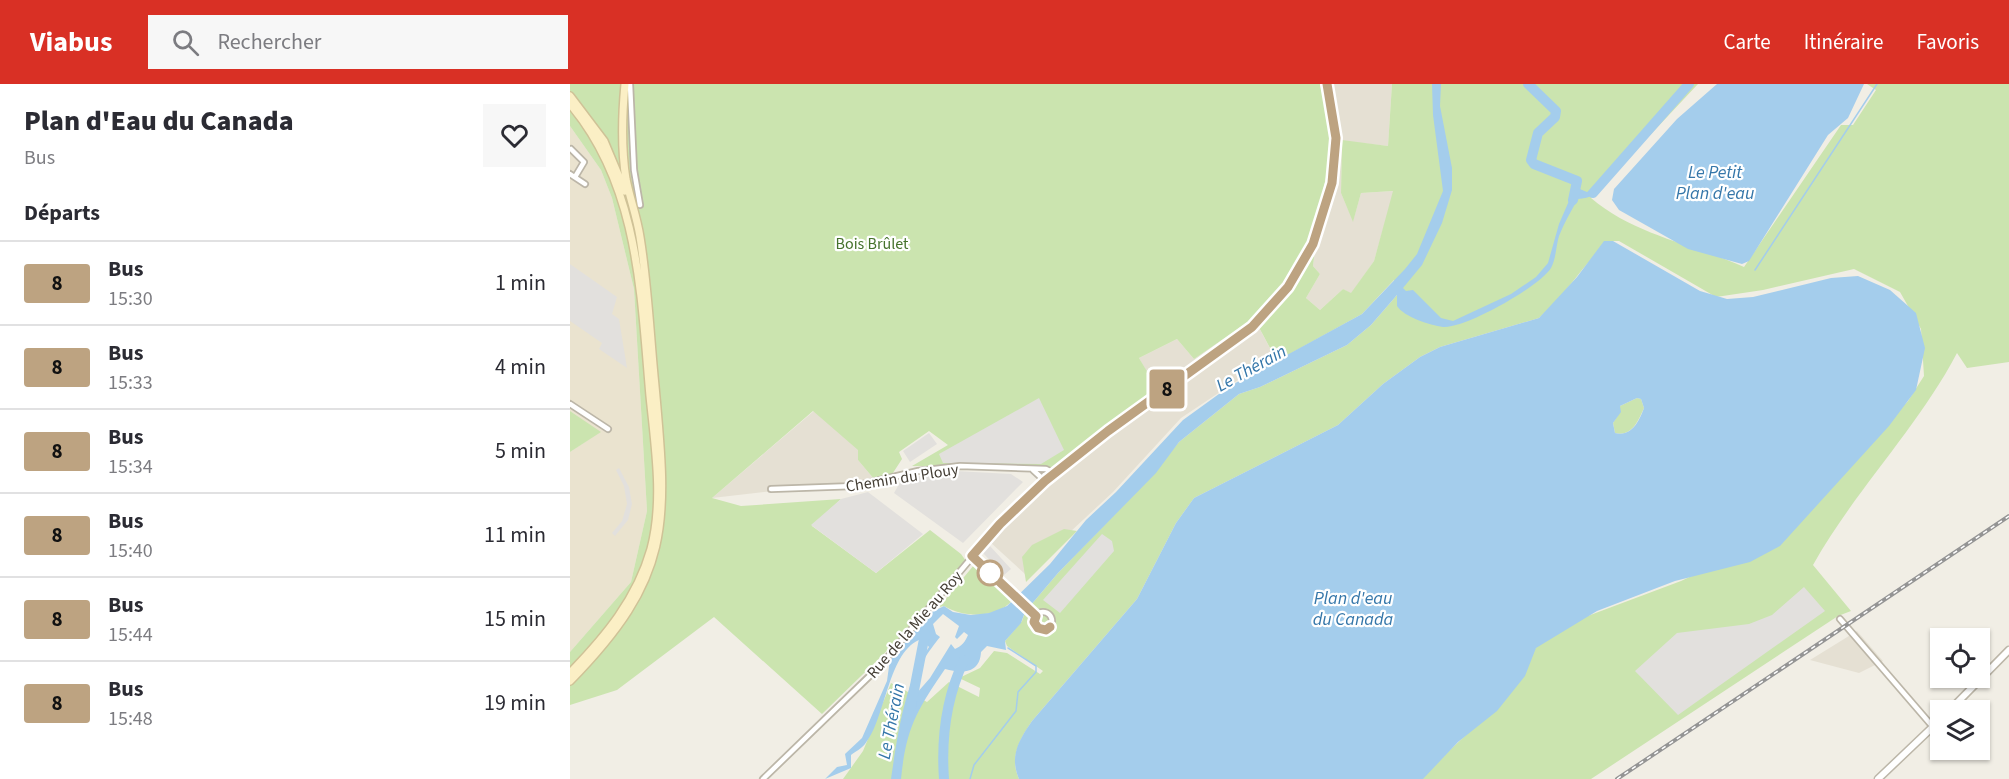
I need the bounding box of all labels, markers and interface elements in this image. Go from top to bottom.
search box [148,15,568,69]
text: Viabus [30,22,112,62]
icon: search [169,26,202,59]
text: Rechercher [217,26,322,58]
text: Carte [1724,27,1771,57]
text: Itinéraire [1804,27,1883,57]
text: Favoris [1916,27,1979,57]
text: Plan d'Eau du Canada [24,101,294,141]
button: heart [483,104,546,167]
text: Bus [24,144,55,172]
water label: Le Petit Plan d'eau [1676,160,1754,206]
text: Départs [24,197,100,229]
park label: Bois Brûlet [836,233,909,255]
text: Bus [108,253,144,285]
text: 1 min [495,267,546,299]
text: 8 [51,268,63,298]
text: 15:30 [108,285,153,313]
text: Bus [108,337,144,369]
water label: Le Thérain [1212,339,1291,398]
text: 4 min [495,351,546,383]
text: 8 [51,352,63,382]
text: 15:33 [108,369,153,397]
line badge: 8 [1148,370,1186,408]
text: 8 [1161,374,1173,404]
text: Bus [108,421,144,453]
text: 5 min [495,435,546,467]
text: 8 [51,436,63,466]
text: 15:34 [108,453,153,481]
street label: Chemin du Plouy [844,458,961,498]
text: Bus [108,505,144,537]
text: 11 min [484,519,546,551]
text: 8 [51,520,63,550]
text: 15:40 [108,537,153,565]
unlabelled marker [977,560,1003,586]
street label: Rue de la Mie au Roy [862,566,968,683]
water label: Plan d'eau du Canada [1313,586,1394,632]
text: Bus [108,589,144,621]
text: 15 min [484,603,546,635]
text: 8 [51,604,63,634]
text: 15:44 [108,621,153,649]
map controls [1930,628,1990,760]
button: locate [1930,628,1990,688]
text: Bus [108,673,144,705]
water label: Le Thérain [872,681,911,761]
text: 19 min [484,687,546,719]
text: 8 [51,688,63,718]
button: layers [1930,700,1990,760]
text: 15:48 [108,705,153,733]

